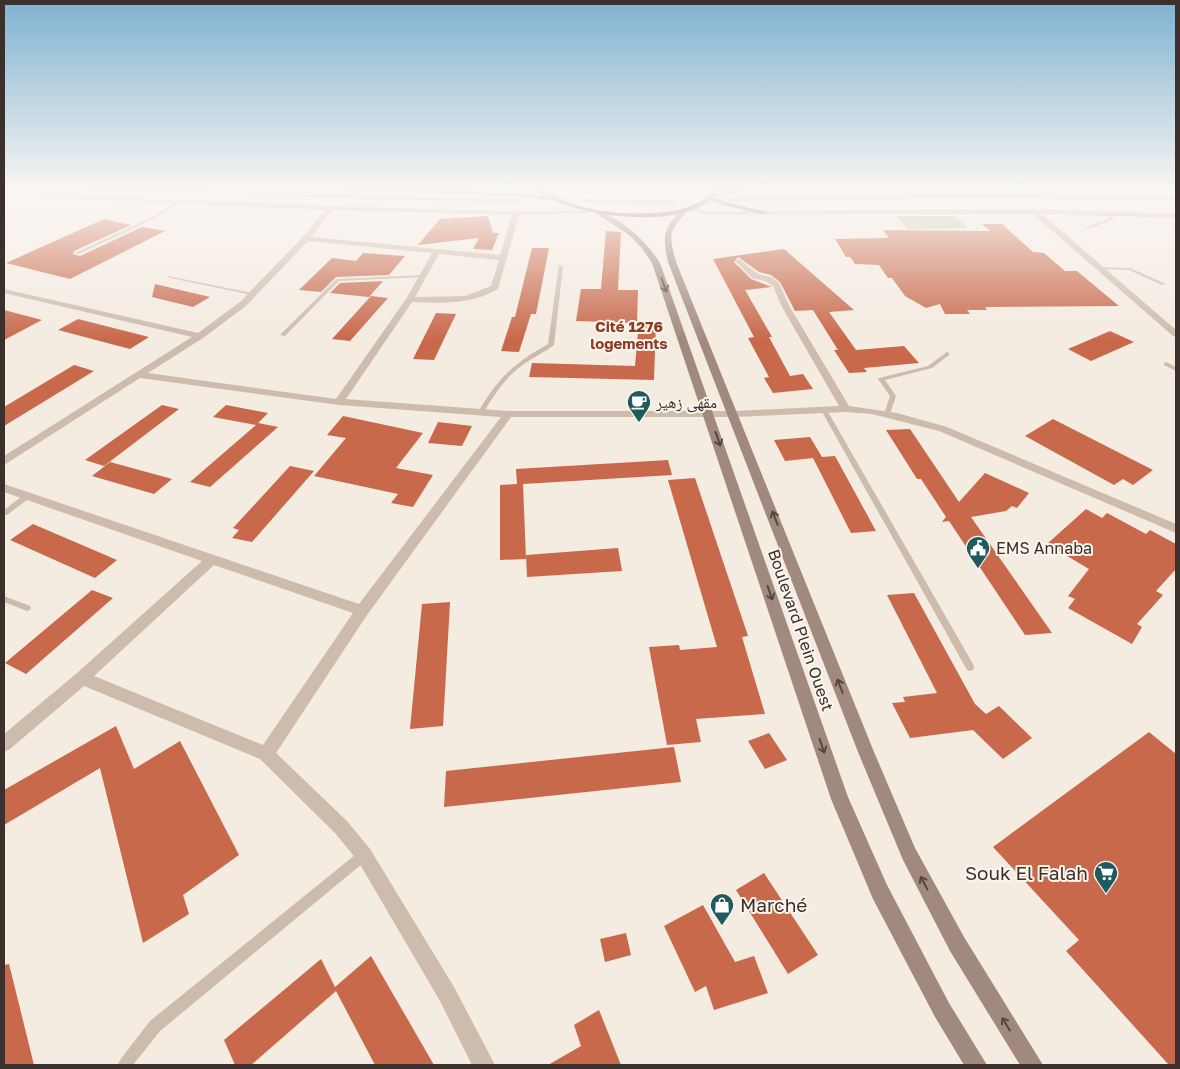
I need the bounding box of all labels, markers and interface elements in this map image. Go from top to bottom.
one-way arrow [660,277,669,292]
district label: Cité 1276 logements [590,317,668,352]
cafe icon: مقهى زهير [626,389,652,423]
place label: مقهى زهير [655,392,717,413]
one-way arrow [713,430,723,446]
one-way arrow [769,511,779,526]
public building icon: EMS Annaba [965,535,991,569]
place label: EMS Annaba [996,538,1092,558]
street label: Boulevard Plein Ouest [764,546,838,714]
one-way arrow [766,584,775,600]
one-way arrow [835,679,844,694]
one-way arrow [818,738,828,754]
supermarket icon: Souk El Falah [1093,860,1119,894]
place label: Souk El Falah [965,861,1088,884]
one-way arrow [919,877,929,891]
shop icon: Marché [709,892,735,926]
place label: Marché [740,893,807,916]
one-way arrow [1000,1017,1010,1031]

